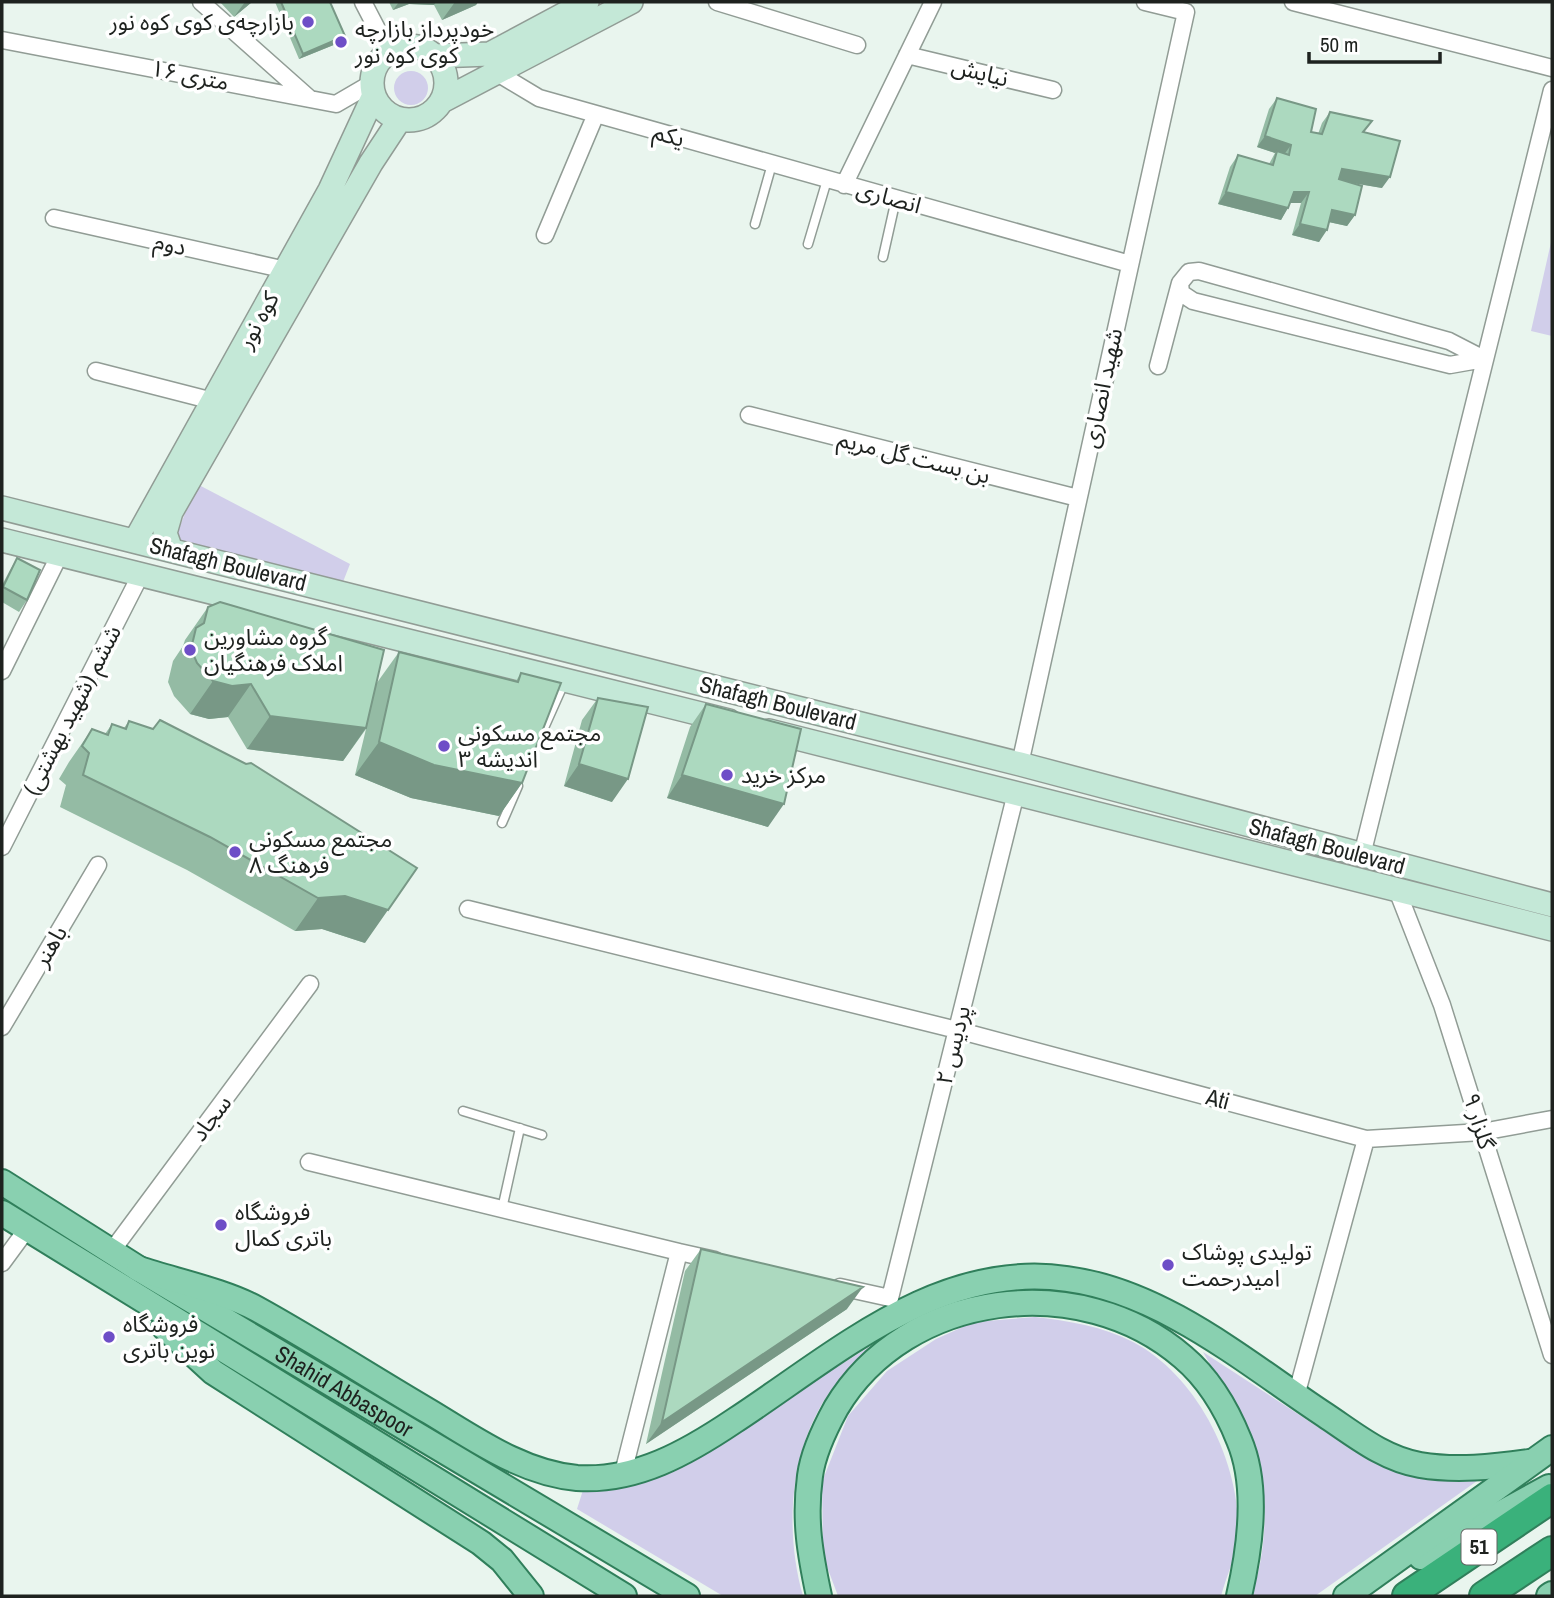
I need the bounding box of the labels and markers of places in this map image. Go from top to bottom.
place label: بازارچه‌ی کوی کوه نور [108,6,294,37]
place label: خودپرداز بازارچه کوی کوه نور [354,13,494,70]
marker: بازارچه‌ی کوی کوه نور [300,14,316,30]
marker: خودپرداز بازارچه کوی کوه نور [333,34,349,50]
place label: گروه مشاورین املاک فرهنگیان [204,621,343,678]
marker: گروه مشاورین املاک فرهنگیان [182,642,198,658]
place label: مجتمع مسکونی اندیشه ۳ [458,717,601,774]
marker: مجتمع مسکونی اندیشه ۳ [436,738,452,754]
place label: مرکز خرید [741,759,826,790]
marker: مرکز خرید [719,767,735,783]
place label: مجتمع مسکونی فرهنگ ۸ [249,823,392,880]
marker: مجتمع مسکونی فرهنگ ۸ [227,844,243,860]
place label: فروشگاه باتری کمال [235,1196,332,1253]
marker: فروشگاه باتری کمال [213,1217,229,1233]
place label: تولیدی پوشاک امیدرحمت [1182,1236,1312,1293]
marker: تولیدی پوشاک امیدرحمت [1160,1257,1176,1273]
place label: فروشگاه نوین باتری [123,1308,215,1365]
marker: فروشگاه نوین باتری [101,1329,117,1345]

